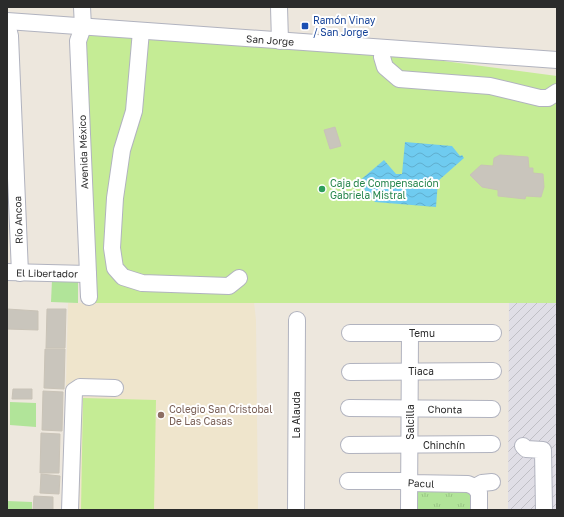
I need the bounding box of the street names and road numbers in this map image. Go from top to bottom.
street label: San Jorge [246,32,295,48]
street label: Avenida México [76,115,90,189]
street label: Río Ancoa [11,196,25,244]
street label: El Libertador [16,266,78,280]
street label: Temu [409,327,435,339]
street label: Tiaca [408,365,434,377]
street label: La Alauda [290,391,302,439]
street label: Chonta [428,403,462,415]
street label: Salcilla [404,404,416,440]
street label: Chinchín [423,439,465,451]
street label: Pacul [407,476,435,490]

